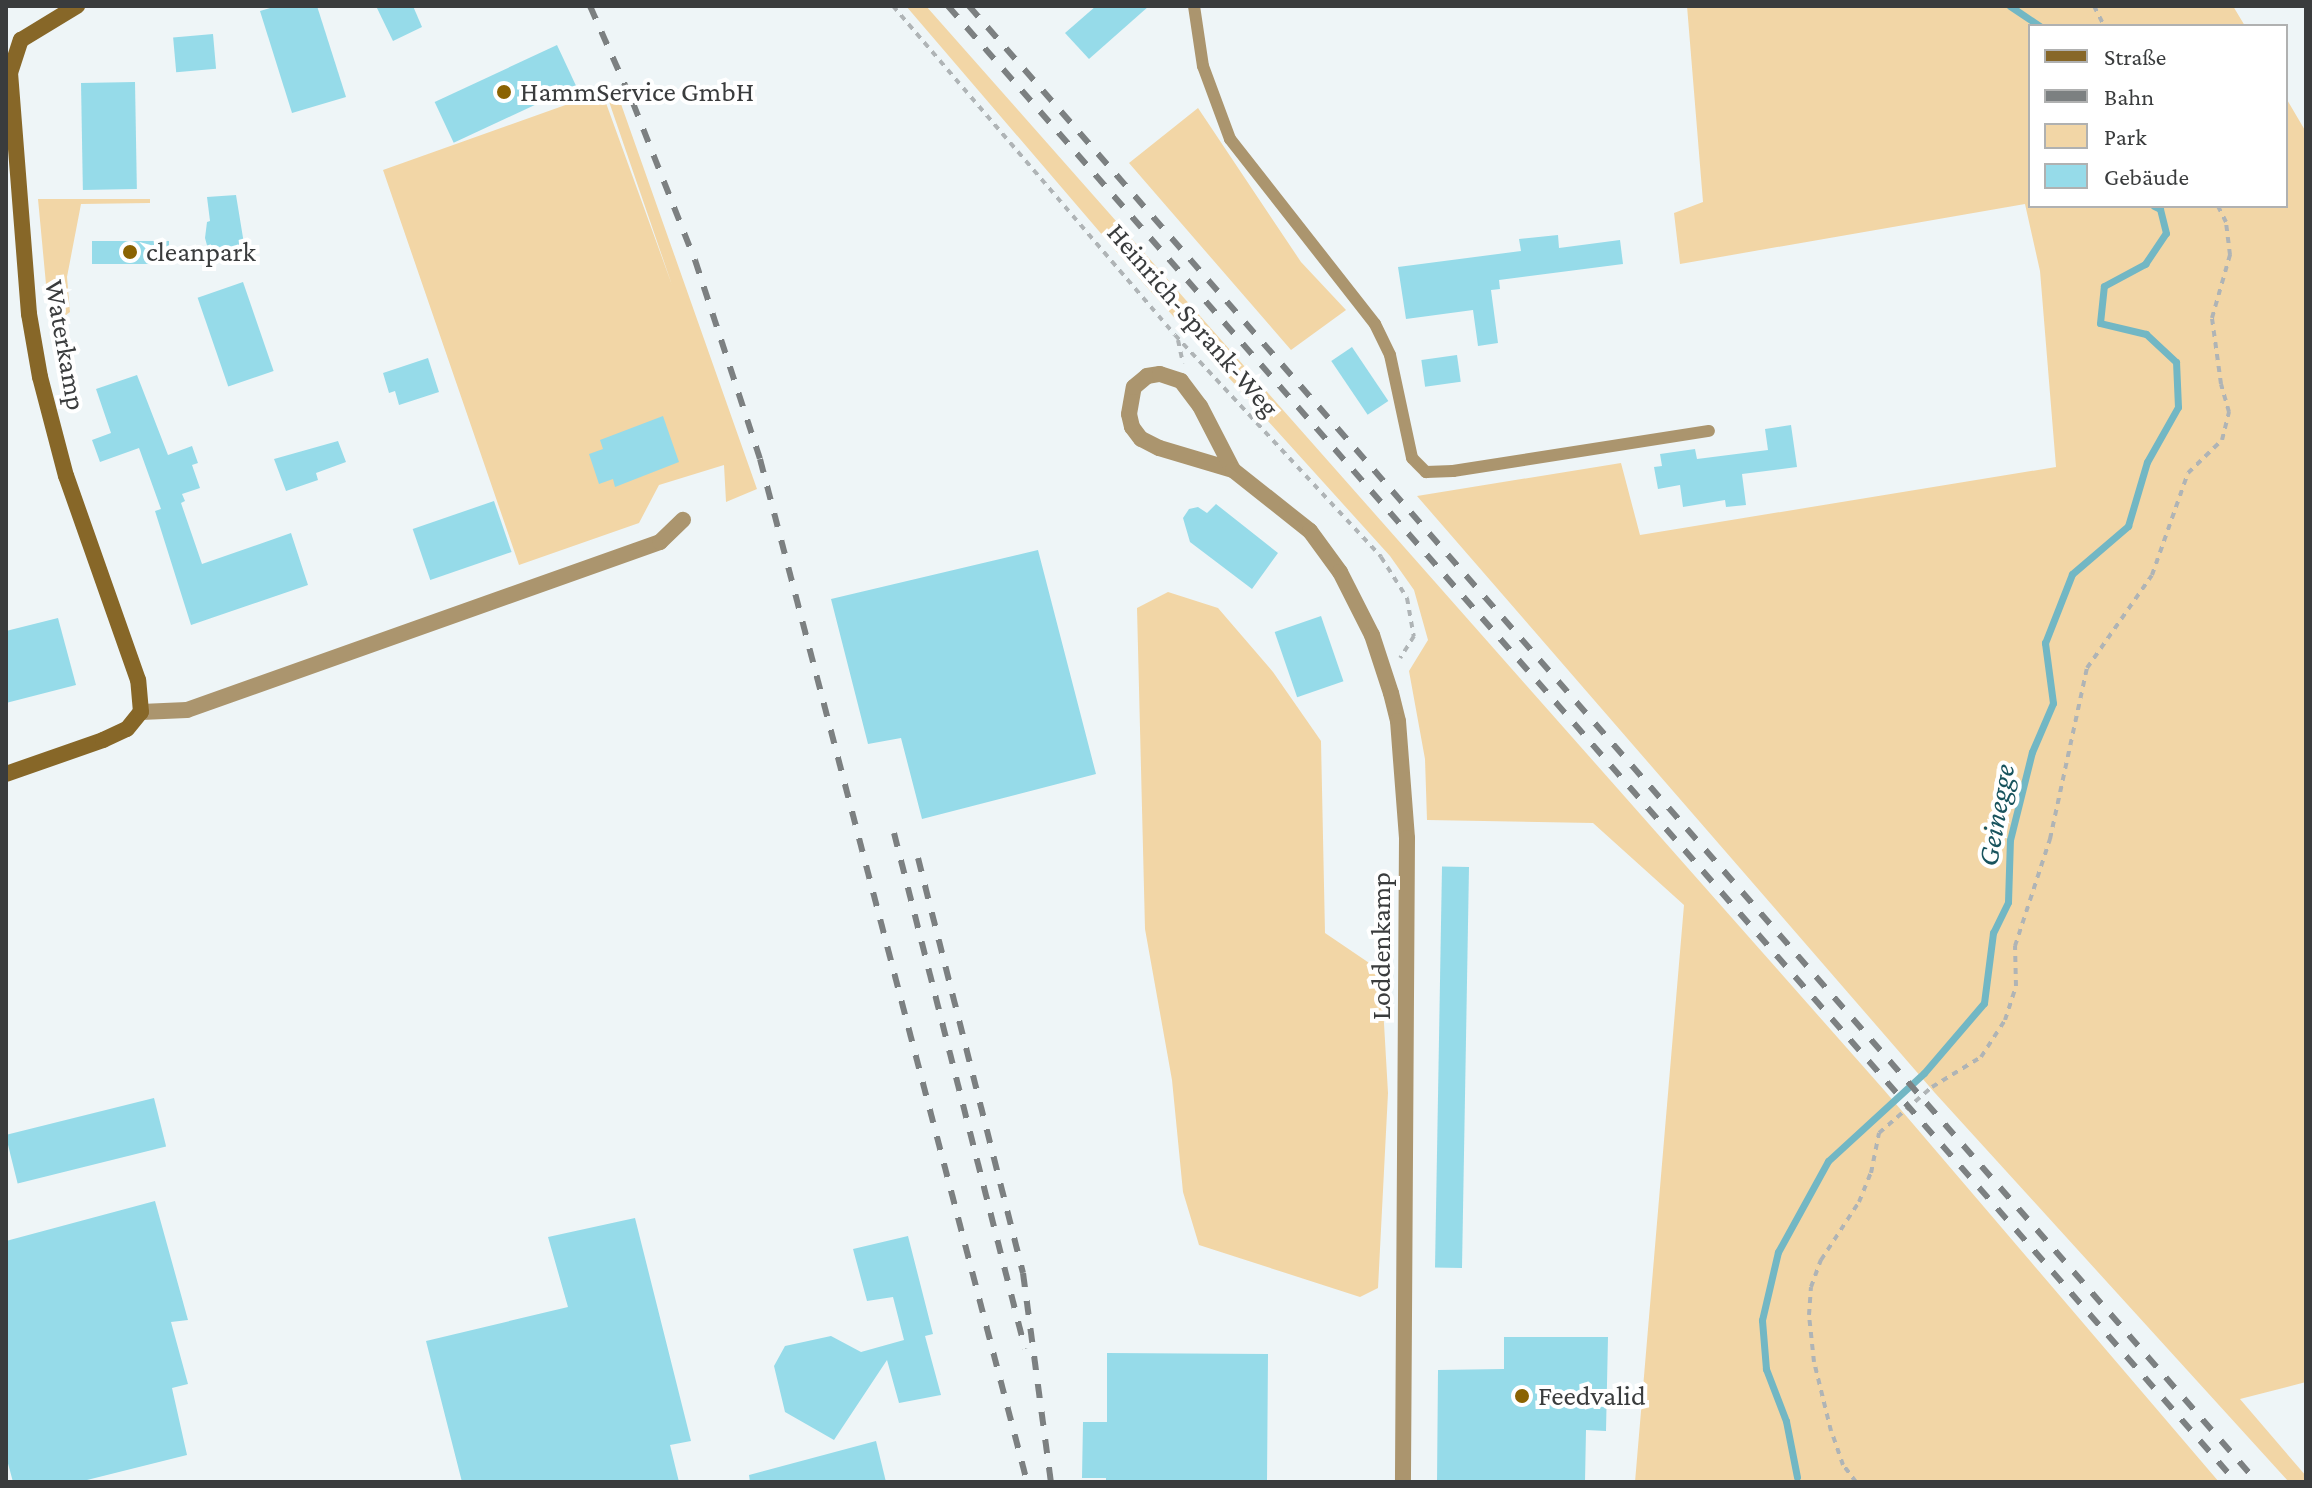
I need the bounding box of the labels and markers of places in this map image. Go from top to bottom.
place label: HammService GmbH [520,75,754,109]
marker: HammService GmbH [495,83,513,101]
place label: cleanpark [146,235,256,269]
marker: cleanpark [121,243,139,261]
place label: Feedvalid [1538,1379,1646,1413]
marker: Feedvalid [1513,1387,1531,1405]

